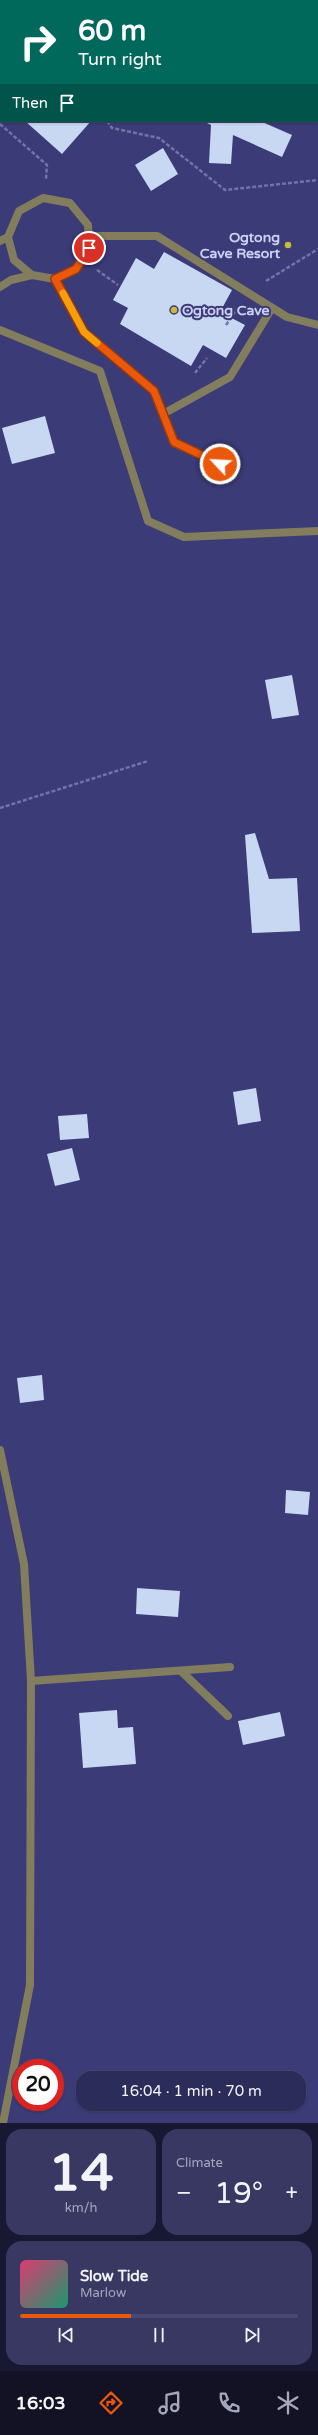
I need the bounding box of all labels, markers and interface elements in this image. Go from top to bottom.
text: 60 m [78,14,146,48]
icon: right [12,16,64,68]
text: Turn right [78,48,162,70]
icon: arrive [56,92,78,114]
text: Then [12,94,48,112]
place label: Ogtong Cave Resort [200,229,281,262]
pin [72,231,106,265]
icon: arrive [78,237,100,259]
marker: Ogtong Cave Resort [283,240,293,250]
place label: Ogtong Cave [182,302,269,319]
marker: Ogtong Cave [169,305,179,315]
position arrow [199,443,241,485]
speed limit sign: 20 [12,2059,64,2111]
text: 16:04 · 1 min · 70 m [120,2082,262,2100]
text: 14 [48,2142,114,2205]
text: Climate [176,2155,223,2171]
text: 19° [214,2175,263,2212]
text: − [176,2180,192,2206]
text: + [286,2180,298,2206]
text: km/h [65,2200,97,2216]
text: Slow Tide [80,2267,148,2285]
text: Marlow [80,2285,126,2301]
icon: previous [55,2324,77,2346]
icon: pause [148,2324,170,2346]
icon: next [241,2324,263,2346]
icon: directions [97,2389,125,2417]
icon: music [156,2389,184,2417]
icon: phone [215,2389,243,2417]
icon: climate [274,2389,302,2417]
text: 16:03 [16,2392,66,2414]

